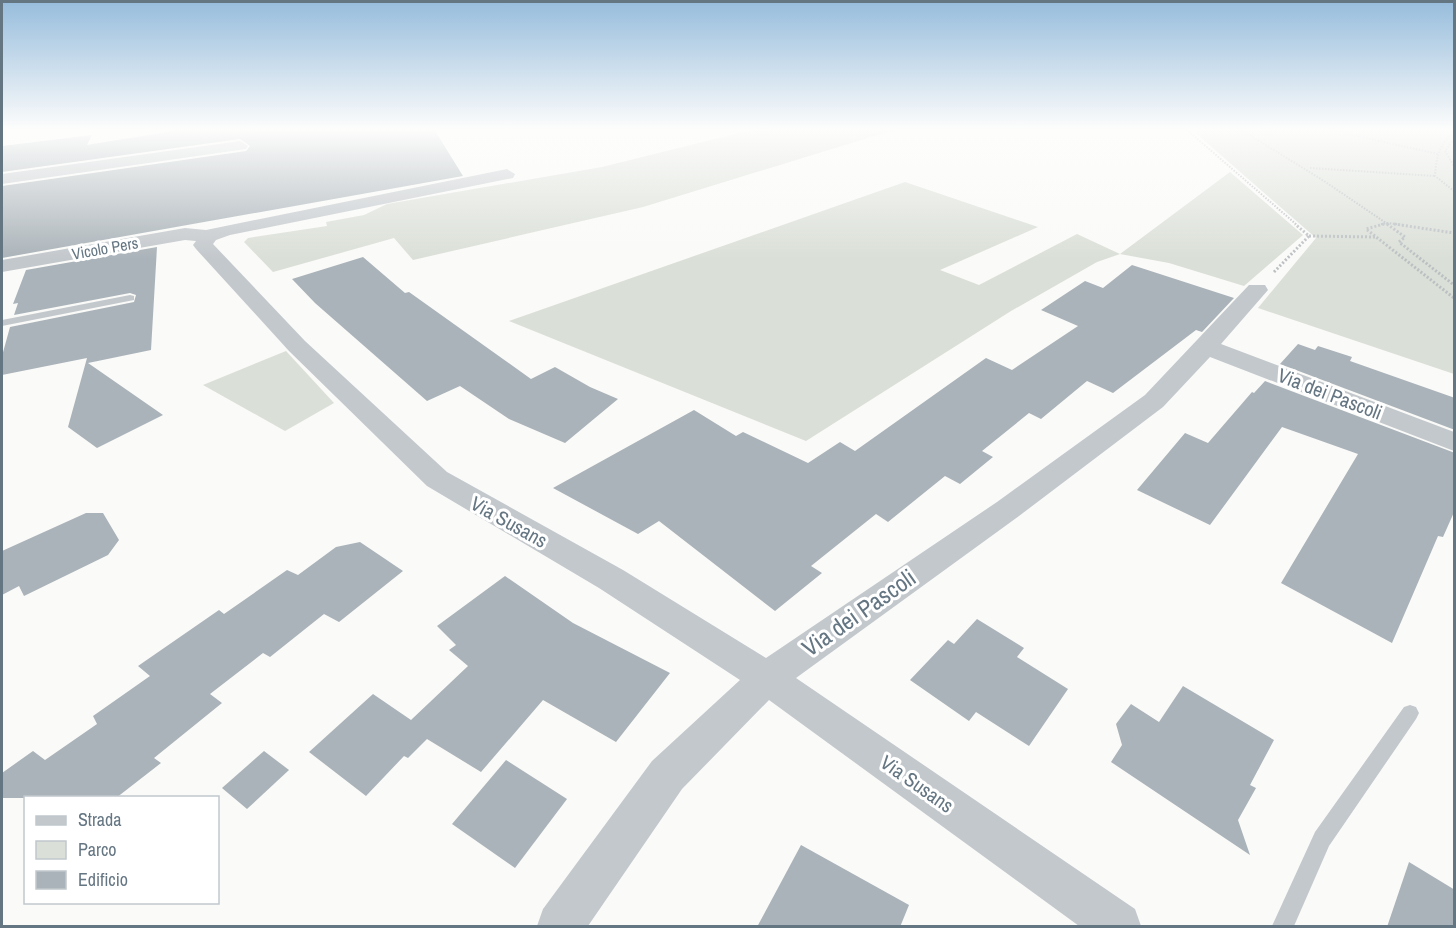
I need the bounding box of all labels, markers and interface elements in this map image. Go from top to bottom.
street label: Vicolo Pers [70,231,140,265]
street label: Via dei Pascoli [1274,361,1386,426]
street label: Via Susans [466,489,552,554]
street label: Via dei Pascoli [795,561,922,663]
street label: Via Susans [875,749,959,819]
legend [24,796,219,904]
text: Strada [78,807,122,832]
text: Parco [78,837,117,862]
text: Edificio [78,867,128,892]

